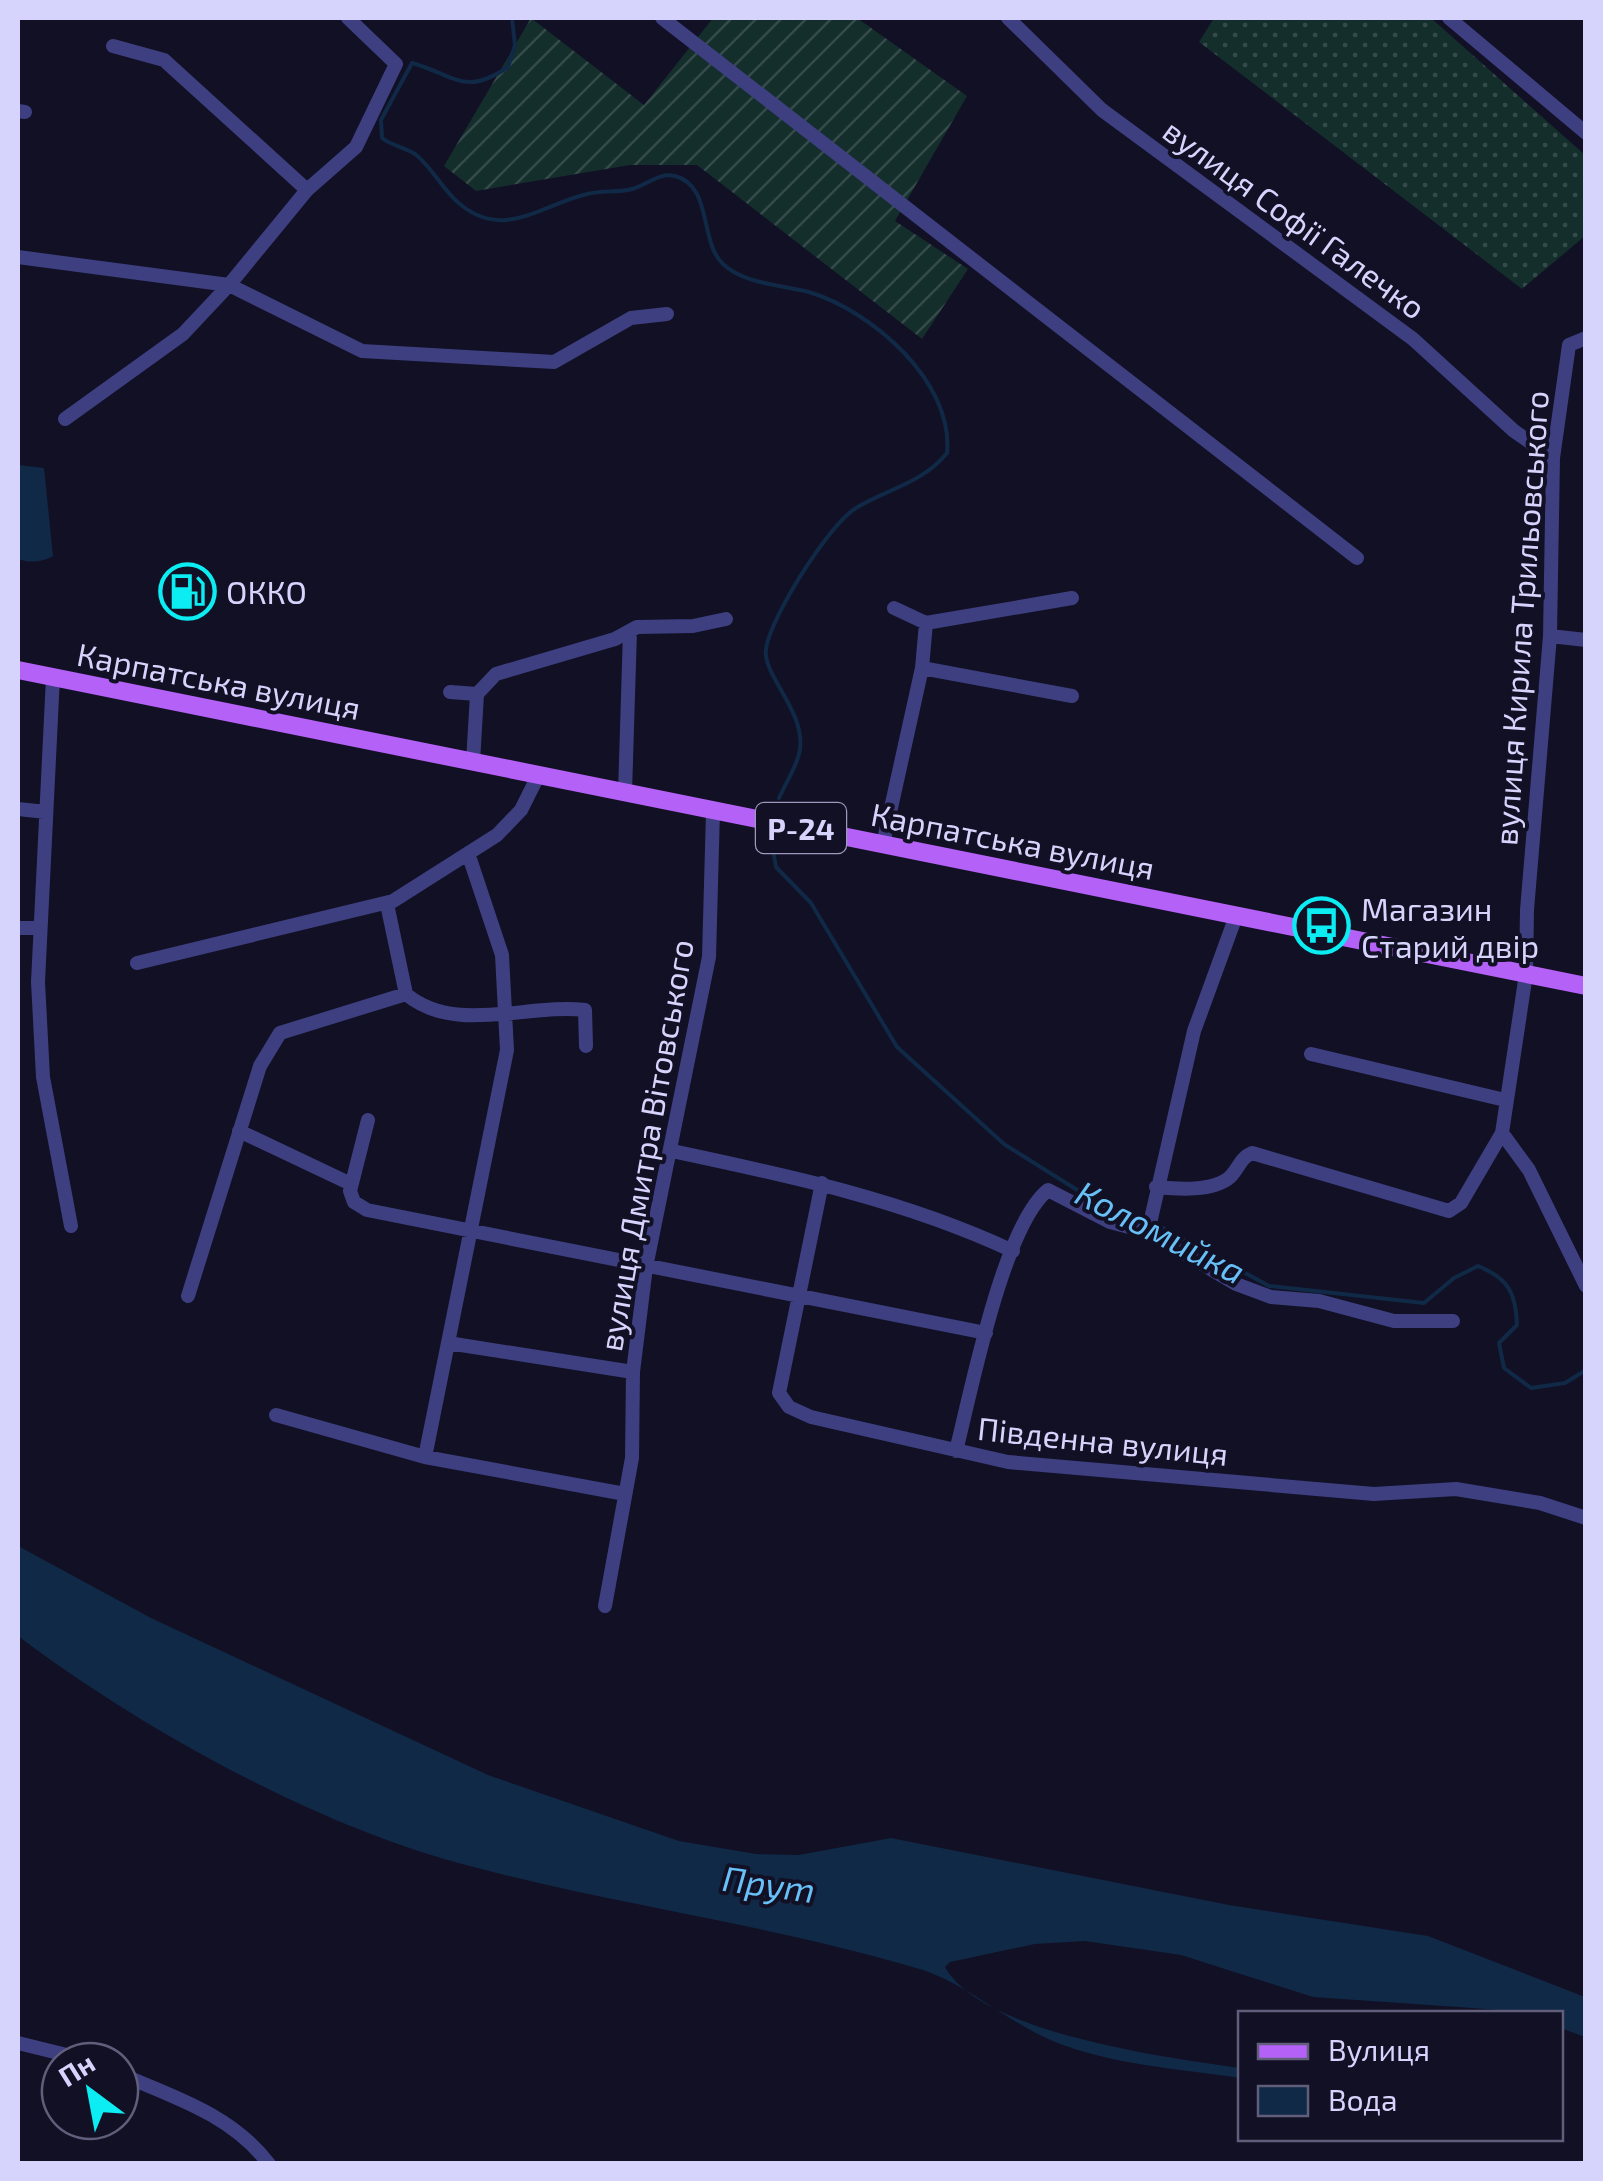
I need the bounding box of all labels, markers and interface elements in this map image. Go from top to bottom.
street label: вулиця Софії Галечко [1156,110,1433,327]
street label: вулиця Кирила Трильовського [1485,389,1556,847]
fuel station icon: ОККО [157,561,217,621]
place label: ОККО [226,572,307,610]
street label: Карпатська вулиця [74,634,364,727]
street label: Карпатська вулиця [868,794,1158,887]
road number: Р-24 [756,803,846,853]
place label: Магазин Старий двір [1361,889,1539,964]
bus stop icon: Магазин Старий двір [1292,896,1352,956]
street label: вулиця Дмитра Вітовського [590,936,701,1354]
water label: Коломийка [1069,1170,1253,1292]
street label: Південна вулиця [976,1408,1230,1473]
water label: Прут [720,1856,818,1910]
legend [1238,2011,1563,2141]
text: Вулиця [1328,2031,1430,2068]
north arrow [40,2041,140,2141]
text: Пн [52,2045,101,2093]
text: Вода [1328,2081,1398,2117]

